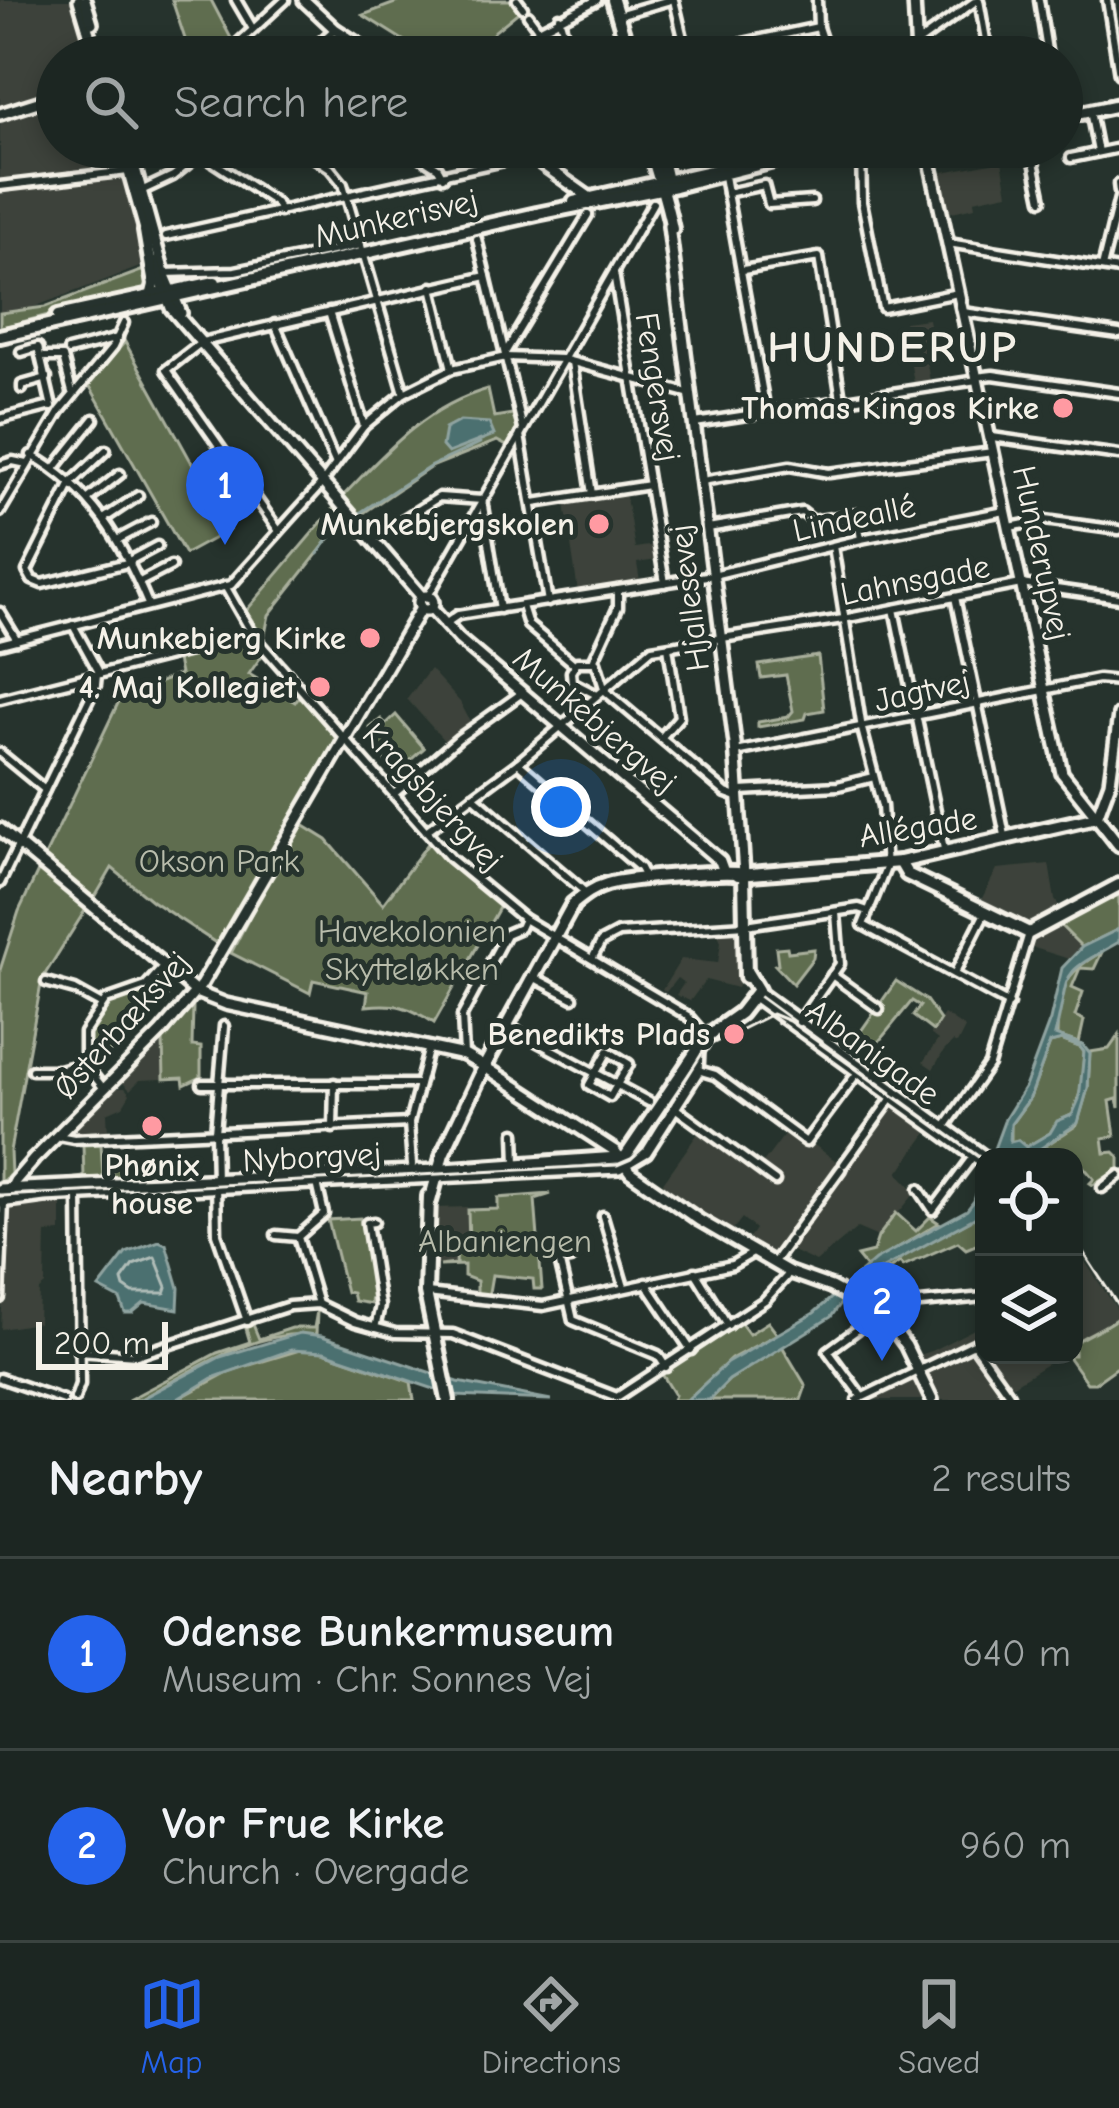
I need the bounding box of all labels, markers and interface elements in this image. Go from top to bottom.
search box [36,36,1083,168]
icon: search [78,69,144,135]
text: Search here [174,76,408,128]
street label: Munkerisvej [311,181,481,255]
street label: Fengersvej [627,310,689,464]
district label: HUNDERUP [767,321,1019,373]
place label: Thomas Kingos Kirke [741,389,1039,427]
marker: Thomas Kingos Kirke [1050,395,1076,421]
pin: 1 [186,446,264,545]
street label: Hunderupvej [1005,462,1079,644]
street label: Lindeallé [789,486,919,550]
place label: Munkebjergskolen [321,505,575,543]
marker: Munkebjergskolen [586,511,612,537]
street label: Hjallesevej [661,523,717,673]
street label: Lahnsgade [837,547,993,613]
place label: Munkebjerg Kirke [97,619,346,657]
marker: Munkebjerg Kirke [357,625,383,651]
street label: Munkebjergvej [506,639,684,801]
street label: Jagtvej [871,662,973,720]
place label: 4. Maj Kollegiet [79,668,297,706]
marker: 4. Maj Kollegiet [307,674,333,700]
street label: Kragsbjergvej [355,715,511,879]
your location [531,777,591,837]
street label: Allégade [856,799,980,855]
park label: Okson Park [139,842,299,880]
park label: Havekolonien Skytteløkken [318,912,506,988]
street label: Østerbæksvej [46,944,198,1106]
street label: Albanigade [799,991,947,1113]
place label: Benedikts Plads [488,1015,710,1053]
marker: Benedikts Plads [721,1021,747,1047]
marker: Phønix house [139,1113,165,1139]
street label: Nyborgvej [242,1134,382,1180]
place label: Phønix house [105,1146,199,1222]
map controls [975,1148,1083,1364]
button: locate [975,1148,1083,1256]
park label: Albaniengen [418,1222,592,1260]
button: layers [975,1256,1083,1364]
pin: 2 [843,1262,921,1361]
scale bar [36,1316,168,1369]
text: 200 m [54,1324,150,1362]
text: Nearby [48,1449,202,1508]
text: 2 results [931,1456,1071,1501]
text: Odense Bunkermuseum [162,1605,614,1657]
text: 1 [79,1631,95,1676]
text: 640 m [962,1631,1071,1676]
text: Museum · Chr. Sonnes Vej [162,1657,592,1702]
text: Vor Frue Kirke [162,1797,444,1849]
text: 2 [77,1823,97,1868]
text: 960 m [960,1823,1071,1868]
text: Church · Overgade [162,1849,469,1894]
tab: Map [139,1971,205,2081]
tab: Directions [482,1971,621,2081]
tab: Saved [898,1971,980,2081]

